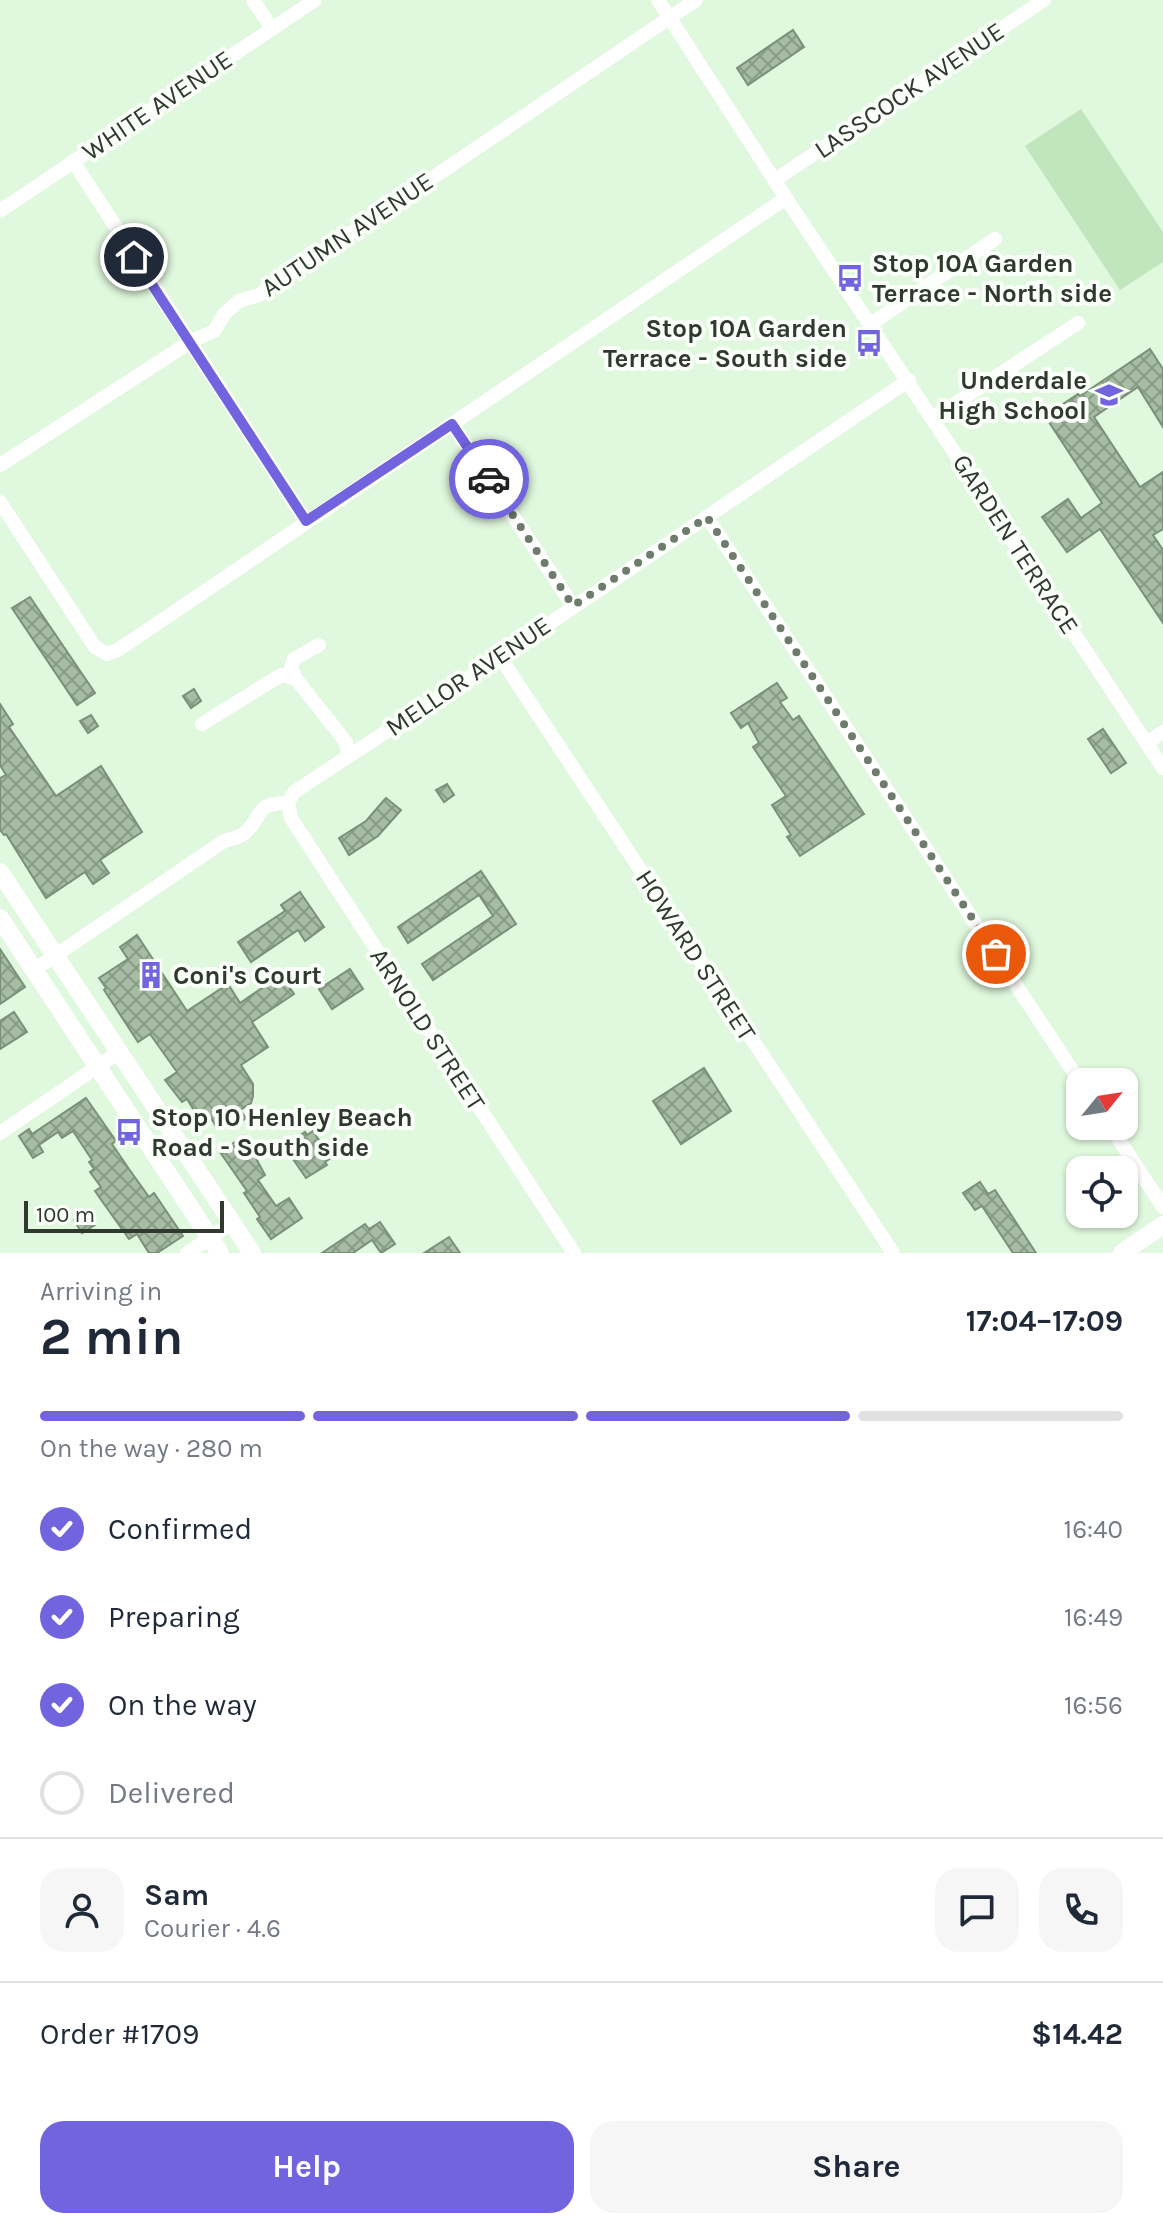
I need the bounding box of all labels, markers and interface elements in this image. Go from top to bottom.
street label: LASSCOCK AVENUE [809,15,1010,165]
street label: WHITE AVENUE [76,44,238,167]
street label: AUTUMN AVENUE [255,165,439,303]
pin [100,223,168,291]
icon: home [112,235,156,279]
place label: Stop 10A Garden Terrace - North side [872,248,1112,309]
bus stop icon: Stop 10A Garden Terrace - North side [835,263,865,293]
place label: Stop 10A Garden Terrace - South side [603,313,847,374]
bus stop icon: Stop 10A Garden Terrace - South side [854,328,884,358]
place label: Underdale High School [938,365,1087,426]
school or university icon: Underdale High School [1094,380,1124,410]
courier [449,439,529,519]
street label: GARDEN TERRACE [946,448,1085,640]
icon: car [467,457,511,501]
street label: MELLOR AVENUE [380,610,557,743]
street label: HOWARD STREET [629,864,762,1047]
pin [962,920,1030,988]
icon: bag [974,932,1018,976]
street label: ARNOLD STREET [363,942,492,1116]
building icon: Coni's Court [136,960,166,990]
place label: Coni's Court [173,960,322,991]
north arrow [1066,1068,1138,1140]
map controls [1066,1068,1138,1228]
place label: Stop 10 Henley Beach Road - South side [151,1102,413,1163]
bus stop icon: Stop 10 Henley Beach Road - South side [114,1117,144,1147]
button: locate [1066,1156,1138,1228]
scale bar [24,1197,224,1233]
text: 100 m [36,1202,95,1228]
text: Arriving in [40,1276,162,1307]
text: 17:04–17:09 [966,1303,1123,1339]
text: 2 min [40,1306,183,1367]
text: On the way · 280 m [40,1433,263,1464]
icon: check [40,1507,84,1551]
text: Confirmed [108,1511,252,1547]
text: 16:40 [1064,1514,1123,1545]
icon: check [40,1595,84,1639]
text: Preparing [108,1599,240,1635]
text: 16:49 [1064,1602,1123,1633]
icon: check [40,1683,84,1727]
text: On the way [108,1687,257,1723]
text: 16:56 [1064,1690,1123,1721]
text: Delivered [108,1775,235,1811]
button: person [40,1868,124,1952]
button: chat [935,1868,1019,1952]
button: phone [1039,1868,1123,1952]
text: Sam [144,1877,209,1913]
text: Courier · 4.6 [144,1913,281,1944]
text: Order #1709 [40,2016,199,2052]
text: $14.42 [1031,2016,1123,2052]
button: Help [40,2121,574,2213]
button: Share [590,2121,1123,2213]

